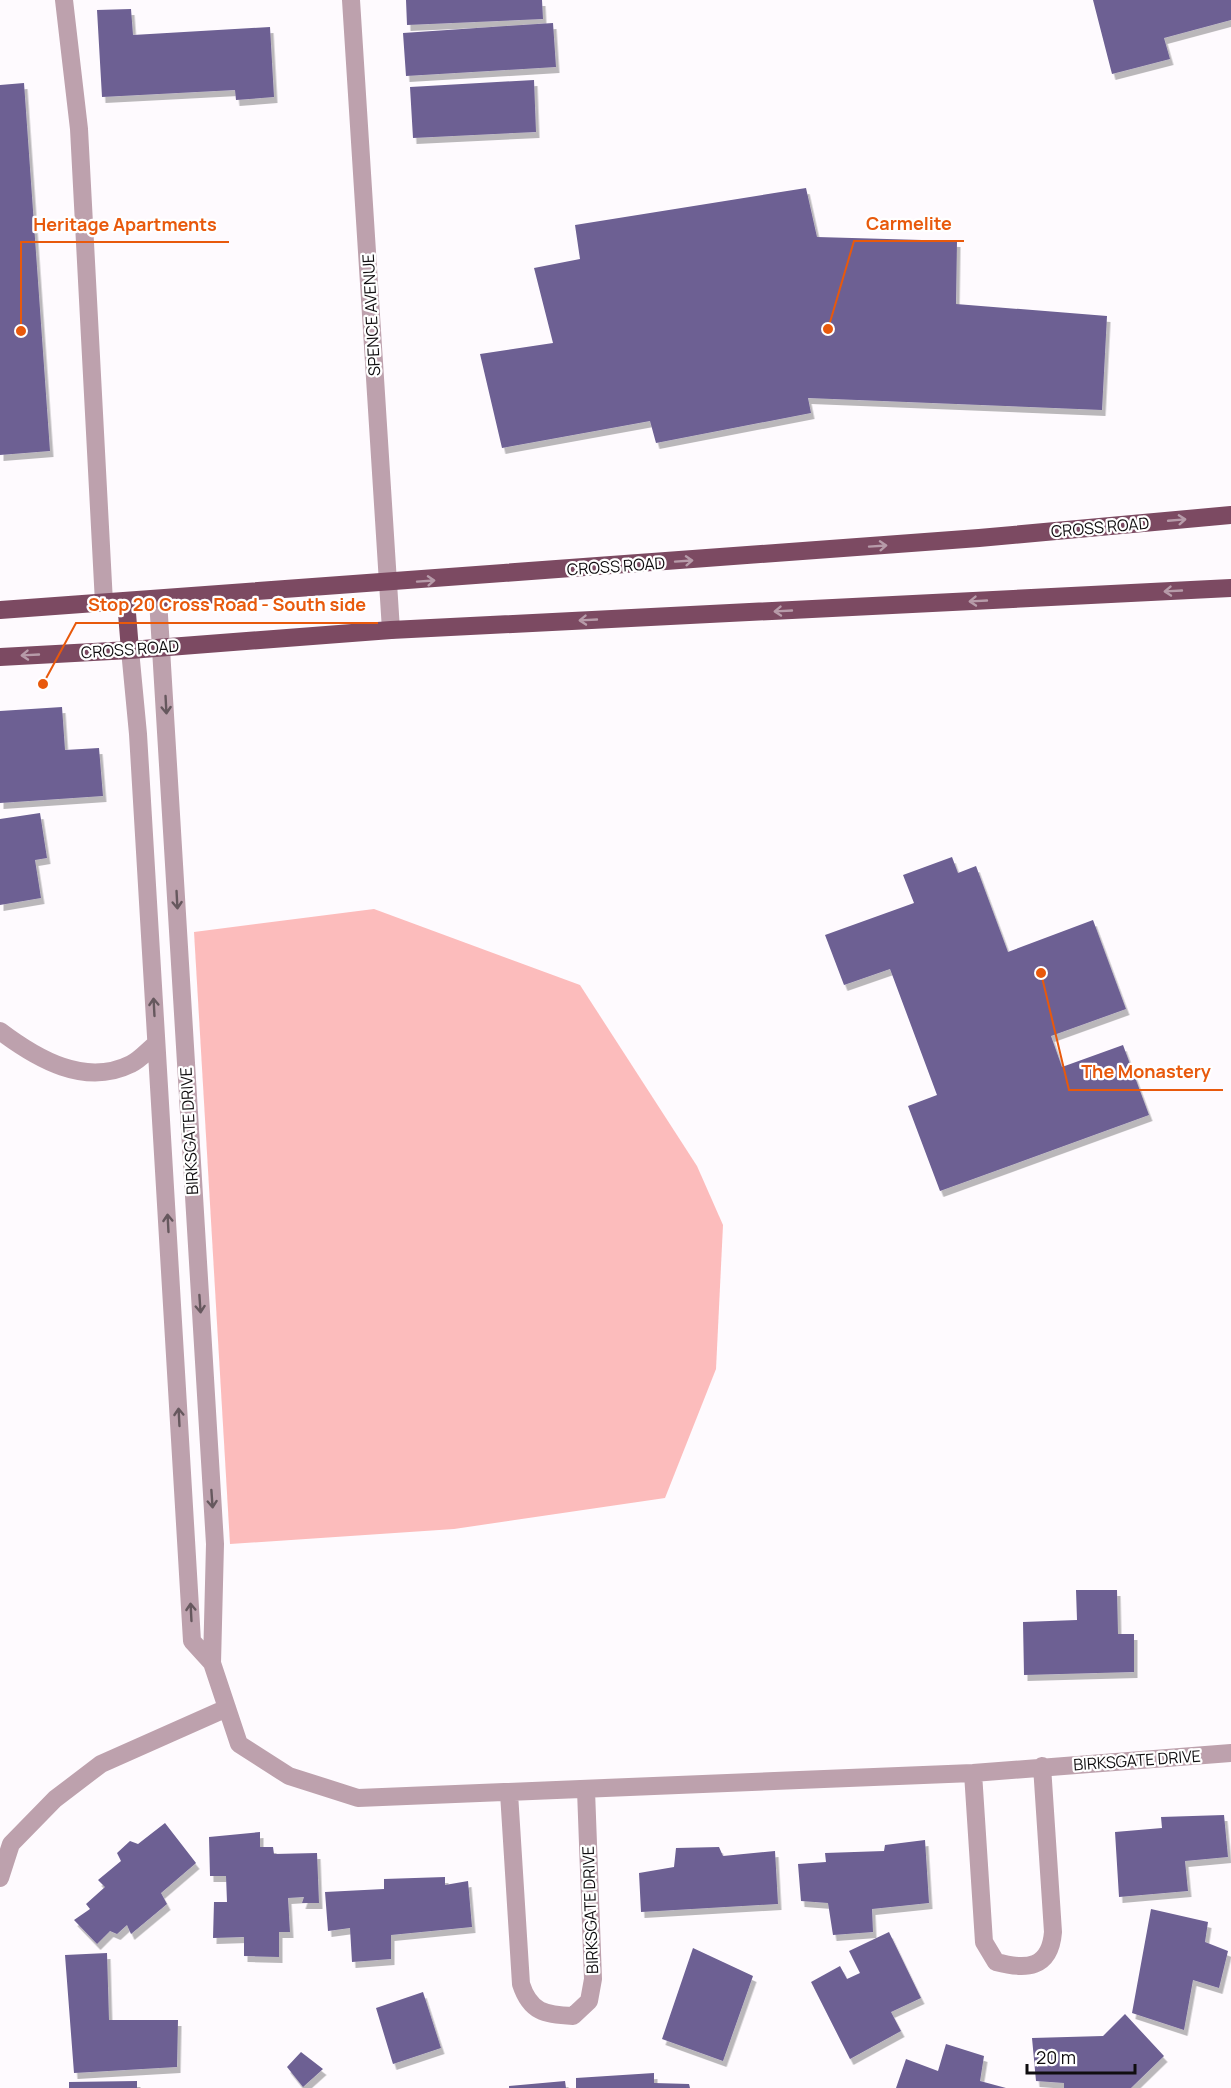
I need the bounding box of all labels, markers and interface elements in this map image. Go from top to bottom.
callout: Carmelite [854,205,964,241]
callout: Heritage Apartments [21,206,229,242]
text: Carmelite [866,211,952,235]
text: Heritage Apartments [33,212,217,236]
street label: SPENCE AVENUE [357,253,385,377]
street label: CROSS ROAD [1050,512,1150,542]
one-way arrow [1166,514,1186,525]
one-way arrow [867,540,887,551]
street label: CROSS ROAD [566,552,666,580]
one-way arrow [673,555,693,566]
one-way arrow [416,575,436,586]
one-way arrow [1163,586,1183,597]
callout: Stop 20 Cross Road - South side [76,587,378,623]
text: Stop 20 Cross Road - South side [88,592,366,616]
one-way arrow [968,596,988,607]
one-way arrow [774,605,794,616]
one-way arrow [579,615,599,626]
street label: CROSS ROAD [80,635,180,663]
one-way arrow [21,650,41,661]
one-way arrow [161,695,172,715]
one-way arrow [171,889,182,909]
one-way arrow [148,998,159,1018]
callout: The Monastery [1069,1054,1223,1090]
text: The Monastery [1081,1059,1211,1083]
street label: BIRKSGATE DRIVE [175,1067,203,1195]
one-way arrow [163,1213,174,1233]
one-way arrow [194,1294,205,1314]
one-way arrow [174,1408,185,1428]
one-way arrow [207,1488,218,1508]
one-way arrow [185,1602,196,1622]
street label: BIRKSGATE DRIVE [1072,1745,1202,1775]
street label: BIRKSGATE DRIVE [577,1846,603,1974]
scale bar [1027,2037,1135,2075]
text: 20 m [1036,2045,1076,2069]

